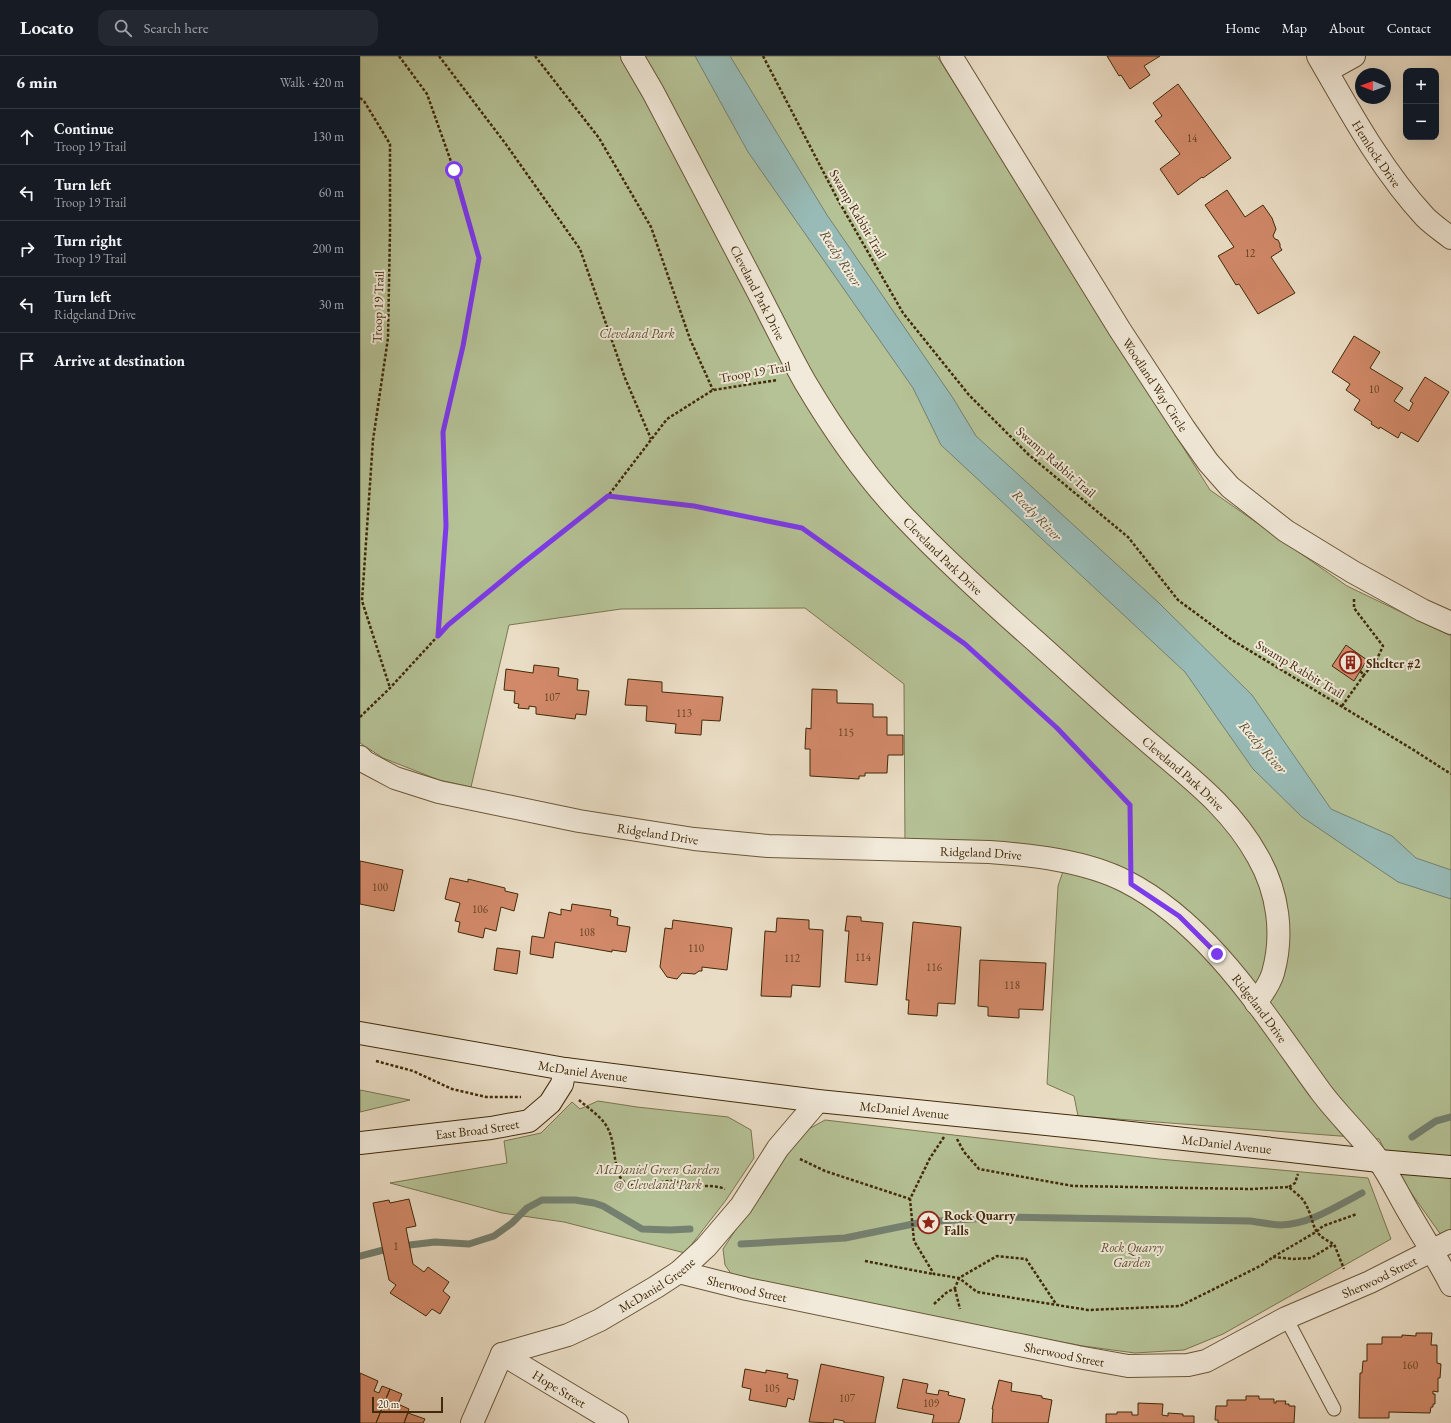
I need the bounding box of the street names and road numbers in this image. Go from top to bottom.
street label: Hemlock Drive [1348,117,1405,191]
street label: Swamp Rabbit Trail [826,166,890,262]
street label: Cleveland Park Drive [727,242,790,343]
street label: Troop 19 Trail [368,271,388,343]
street label: Woodland Way Circle [1119,334,1192,435]
street label: Troop 19 Trail [718,357,792,387]
street label: Swamp Rabbit Trail [1013,423,1099,501]
street label: Cleveland Park Drive [900,513,987,598]
street label: Swamp Rabbit Trail [1253,636,1347,702]
street label: Cleveland Park Drive [1139,732,1228,814]
street label: Ridgeland Drive [616,819,699,848]
street label: Ridgeland Drive [940,842,1023,863]
street label: Ridgeland Drive [1228,970,1291,1046]
street label: McDaniel Avenue [537,1056,628,1085]
street label: McDaniel Avenue [859,1097,950,1123]
street label: East Broad Street [434,1115,520,1143]
street label: McDaniel Avenue [1181,1130,1272,1157]
street label: Sherwood Street [1339,1251,1420,1302]
street label: McDaniel Greene [615,1253,698,1316]
street label: Sherwood Street [705,1271,789,1306]
street label: Sherwood Street [1023,1338,1106,1370]
street label: Hope Street [529,1366,590,1411]

